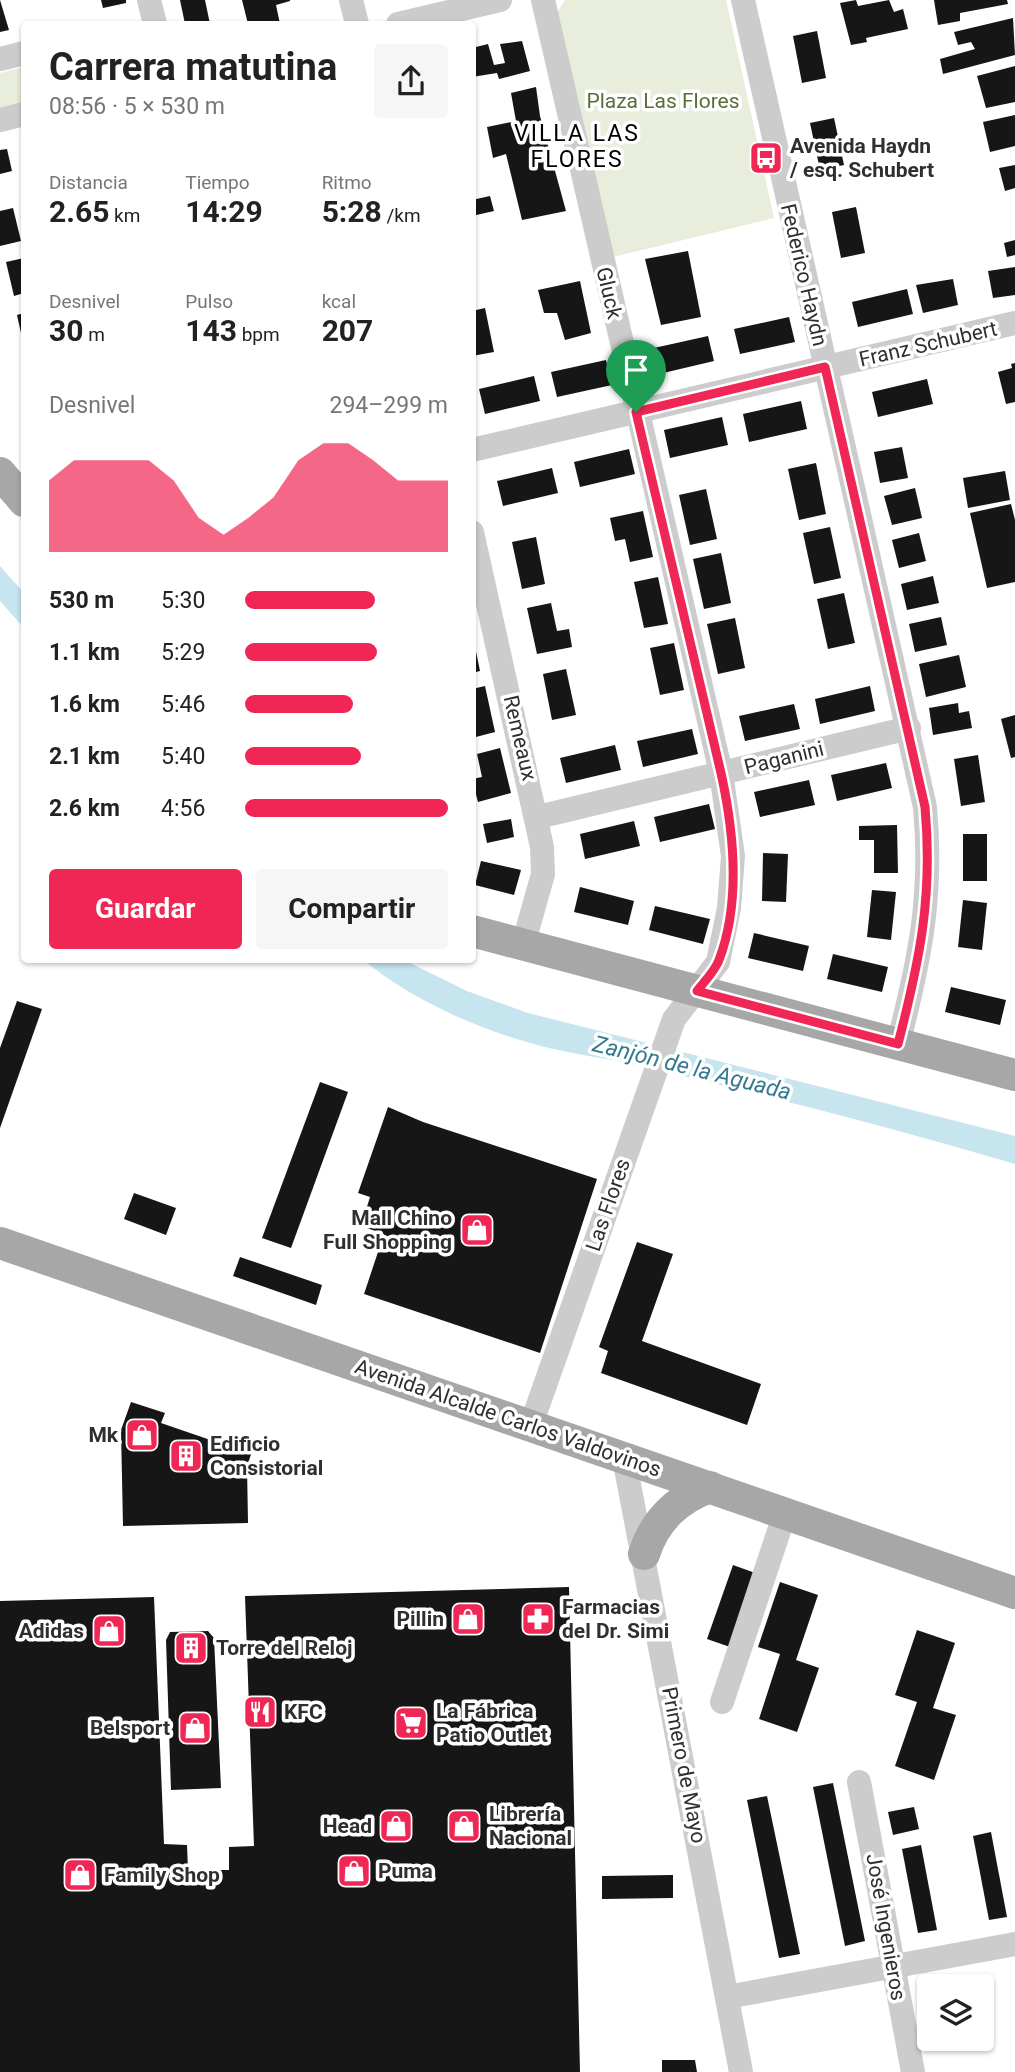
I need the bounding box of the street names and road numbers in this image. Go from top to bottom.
street label: Federico Haydn [776,201,832,349]
street label: Gluck [591,265,627,322]
street label: Franz Schubert [857,316,999,372]
street label: Remeaux [499,693,541,783]
street label: Paganini [742,737,826,779]
street label: Las Flores [581,1156,635,1254]
street label: Avenida Alcalde Carlos Valdovinos [352,1354,664,1482]
street label: Primero de Mayo [657,1685,711,1845]
street label: José Ingenieros [861,1852,911,2002]

